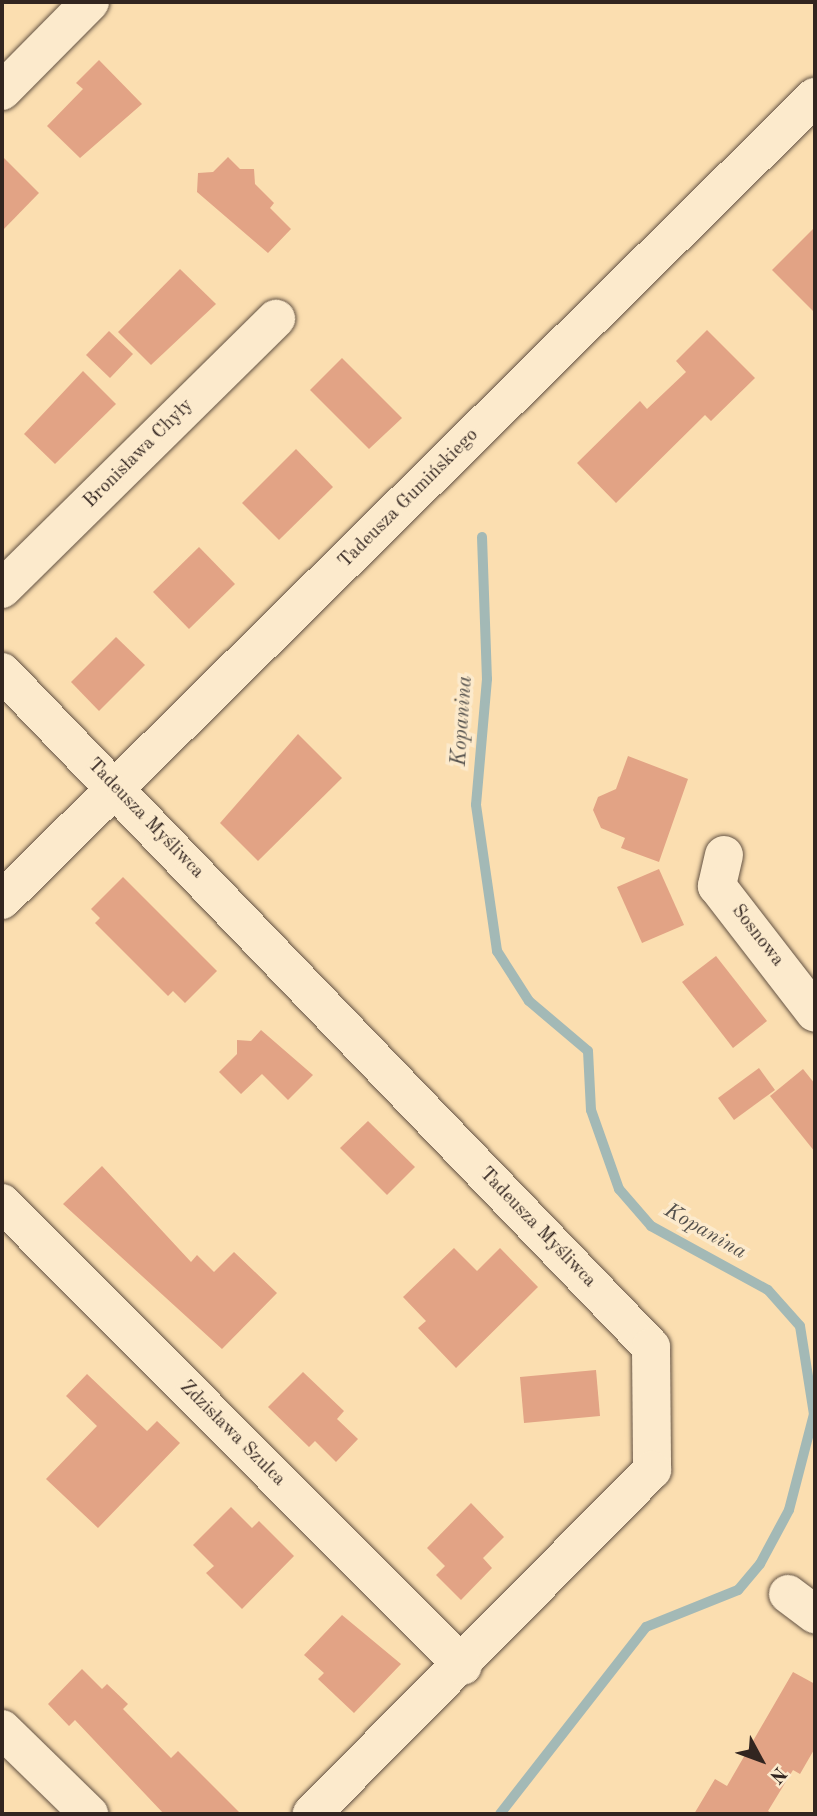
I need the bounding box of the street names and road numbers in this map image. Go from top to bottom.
street label: Bronisława Chyły [80,395,198,513]
street label: Tadeusza Gumińskiego [334,424,484,574]
street label: Tadeusza Myśliwca [82,754,208,884]
street label: Sosnowa [726,900,788,972]
street label: Tadeusza Myśliwca [474,1163,600,1293]
street label: Zdzisława Szulca [174,1376,290,1492]

